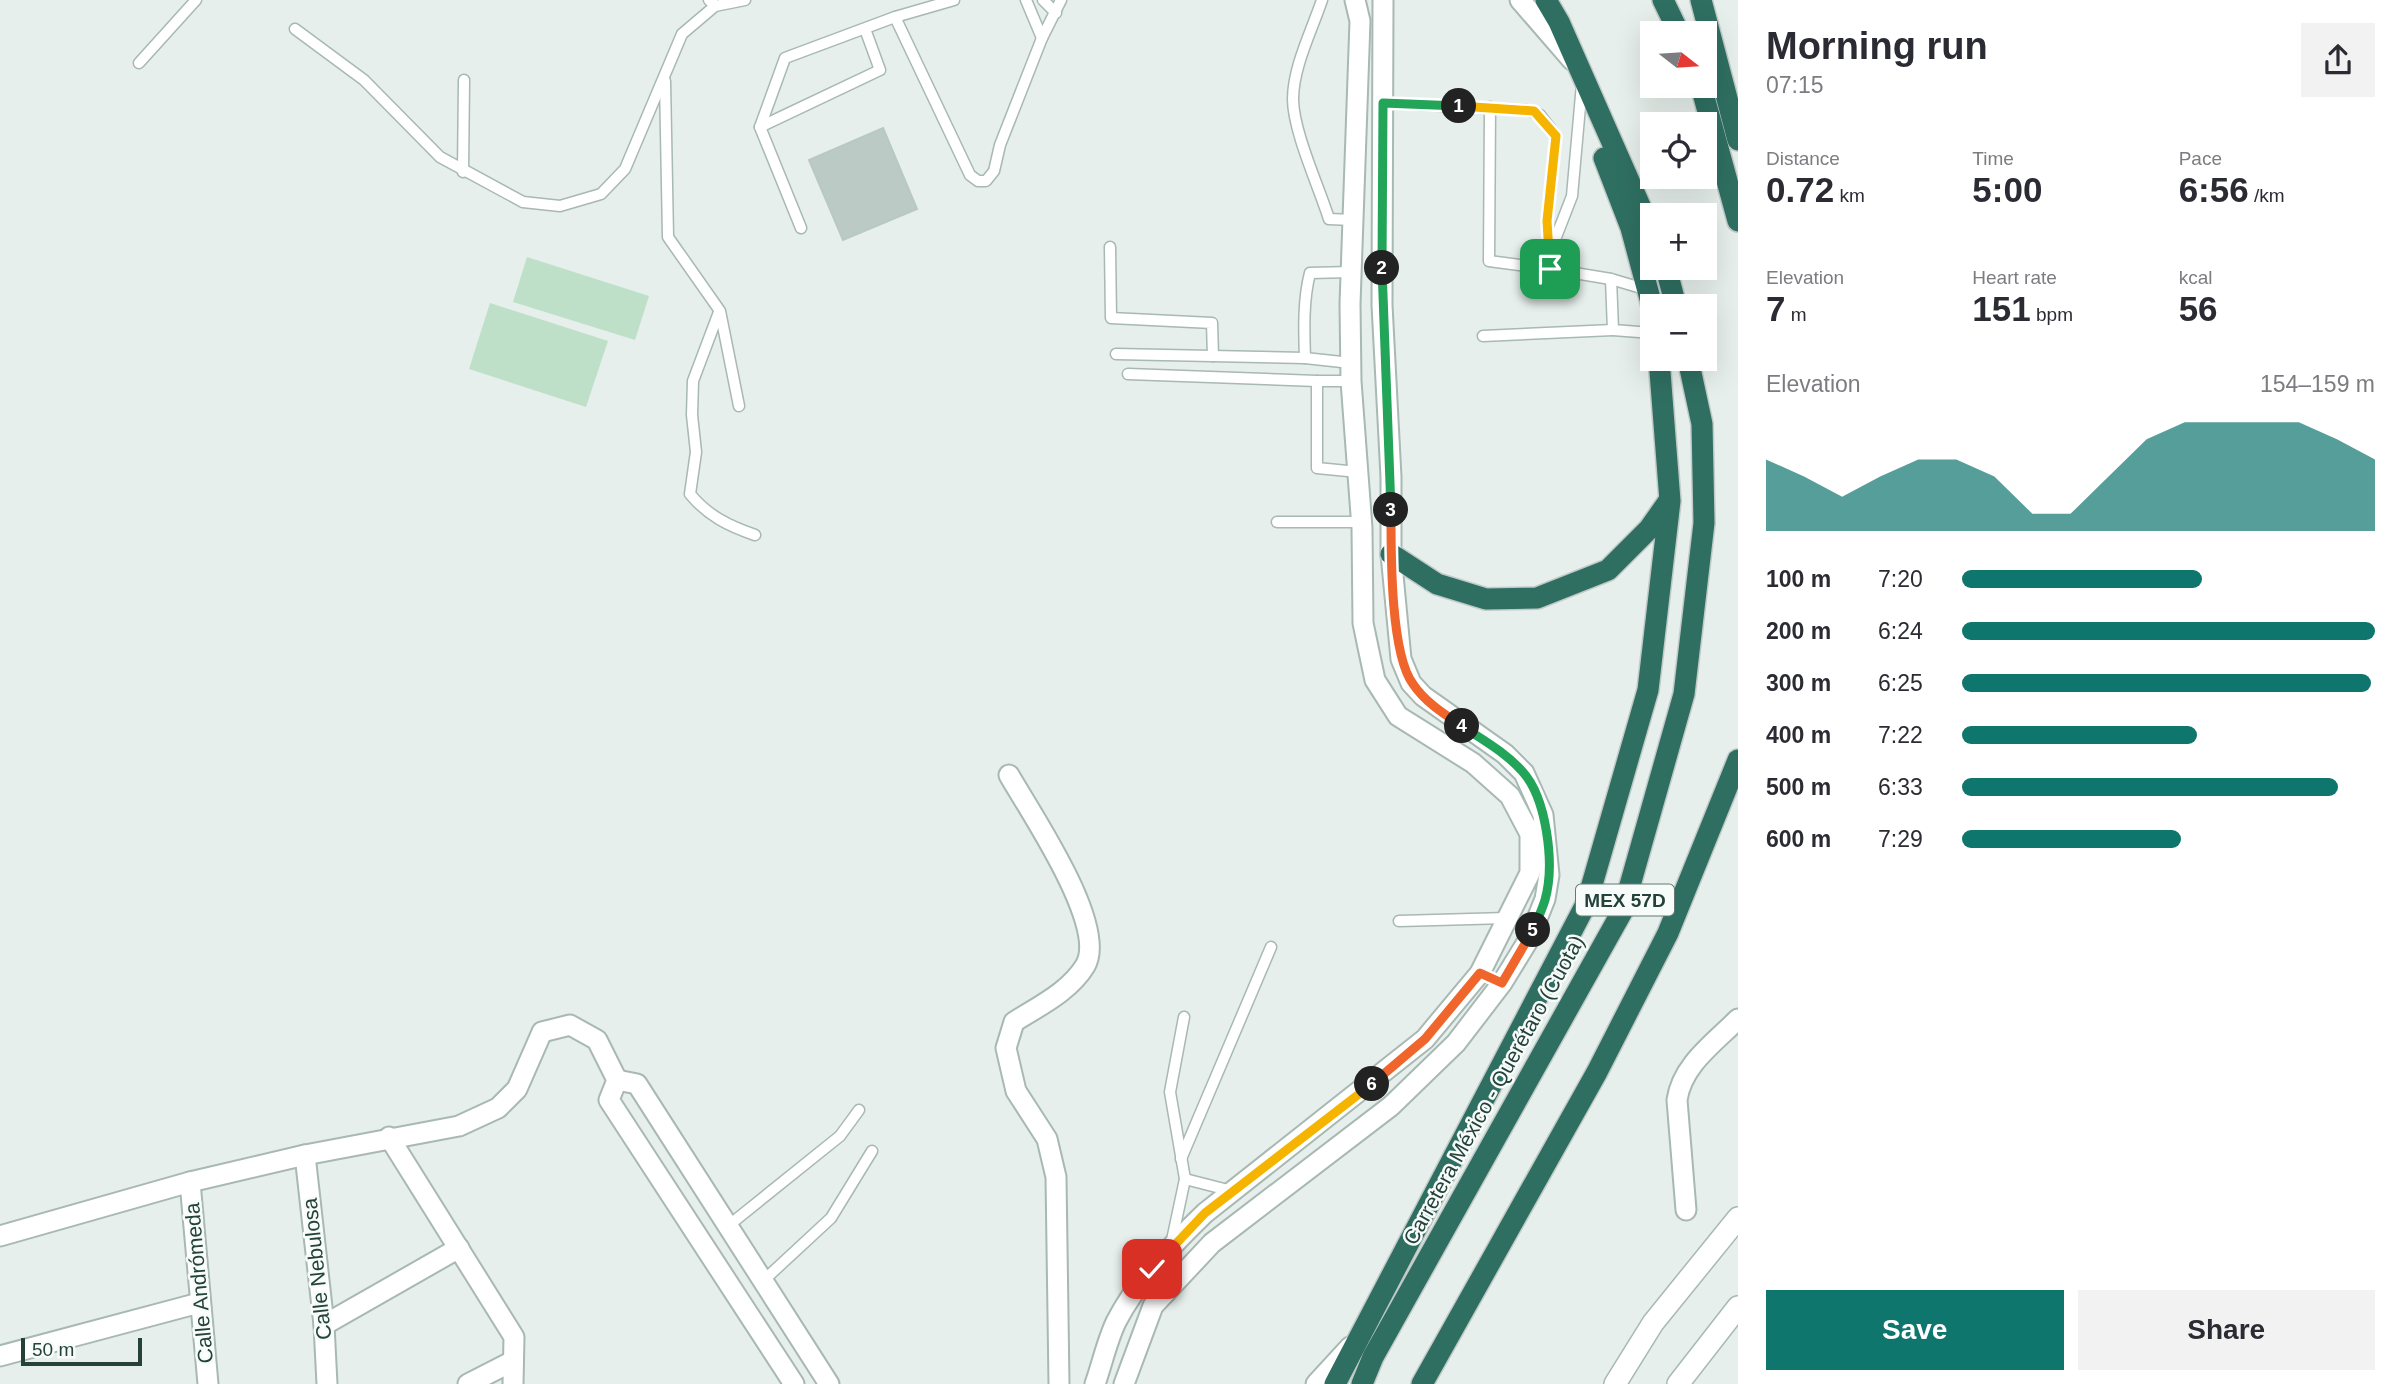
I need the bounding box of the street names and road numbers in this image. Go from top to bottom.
road number: MEX 57D [1576,885,1674,916]
street label: Carretera México - Querétaro (Cuota) [1399,931,1588,1248]
street label: Calle Nebulosa [298,1197,335,1341]
street label: Calle Andrómeda [180,1201,217,1364]

